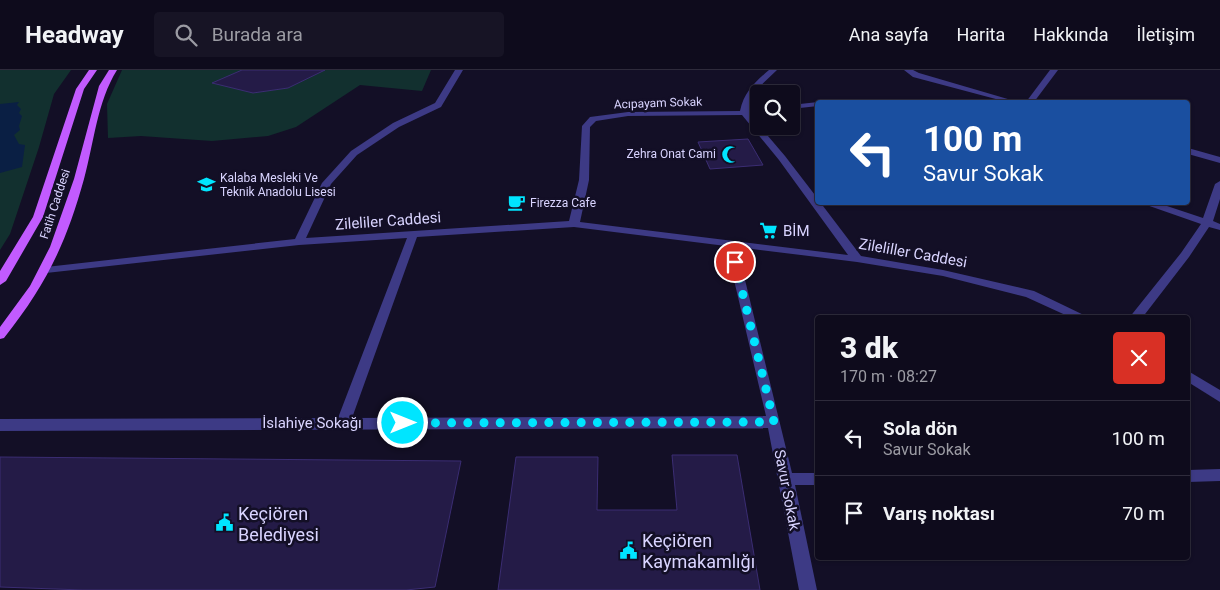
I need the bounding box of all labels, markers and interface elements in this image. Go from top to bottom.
search box [154,12,504,57]
text: Headway [25,21,124,49]
icon: search [172,21,200,49]
text: Burada ara [212,23,303,46]
text: Ana sayfa [849,24,928,45]
text: Harita [956,24,1005,45]
text: Hakkında [1033,24,1108,45]
text: İletişim [1136,24,1195,45]
map controls [750,85,800,135]
button: search [750,85,800,135]
street label: Acıpayam Sokak [614,94,703,112]
text: 100 m [923,119,1022,160]
icon: left [840,120,905,185]
mosque icon: Zehra Onat Cami [720,144,740,164]
place label: Zehra Onat Cami [627,147,716,161]
text: Savur Sokak [923,161,1043,186]
street label: Fatih Caddesi [37,167,73,241]
place label: Kalaba Mesleki Ve Teknik Anadolu Lisesi [220,171,336,199]
school or university icon: Kalaba Mesleki Ve Teknik Anadolu Lisesi [196,175,216,195]
cafe icon: Firezza Cafe [506,193,526,213]
place label: Firezza Cafe [530,196,596,210]
street label: Zileliler Caddesi [334,208,442,234]
supermarket icon: BİM [759,221,779,241]
place label: BİM [783,222,810,240]
street label: Zileliller Caddesi [857,235,969,271]
pin [714,241,756,283]
icon: arrive [721,248,749,276]
text: 3 dk [840,330,898,365]
button: close [1113,332,1165,384]
text: 170 m · 08:27 [840,367,937,386]
position arrow [376,396,428,448]
street label: İslahiye Sokağı [262,414,362,432]
text: Sola dön [883,417,957,440]
icon: left [840,424,868,452]
text: 100 m [1112,427,1165,450]
text: Savur Sokak [883,440,971,459]
street label: Savur Sokak [770,448,804,532]
icon: arrive [840,499,868,527]
text: Varış noktası [883,502,995,525]
text: 70 m [1122,502,1165,525]
place label: Keçiören Belediyesi [238,503,319,545]
public building icon: Keçiören Belediyesi [214,513,234,533]
place label: Keçiören Kaymakamlığı [642,530,755,572]
public building icon: Keçiören Kaymakamlığı [618,540,638,560]

